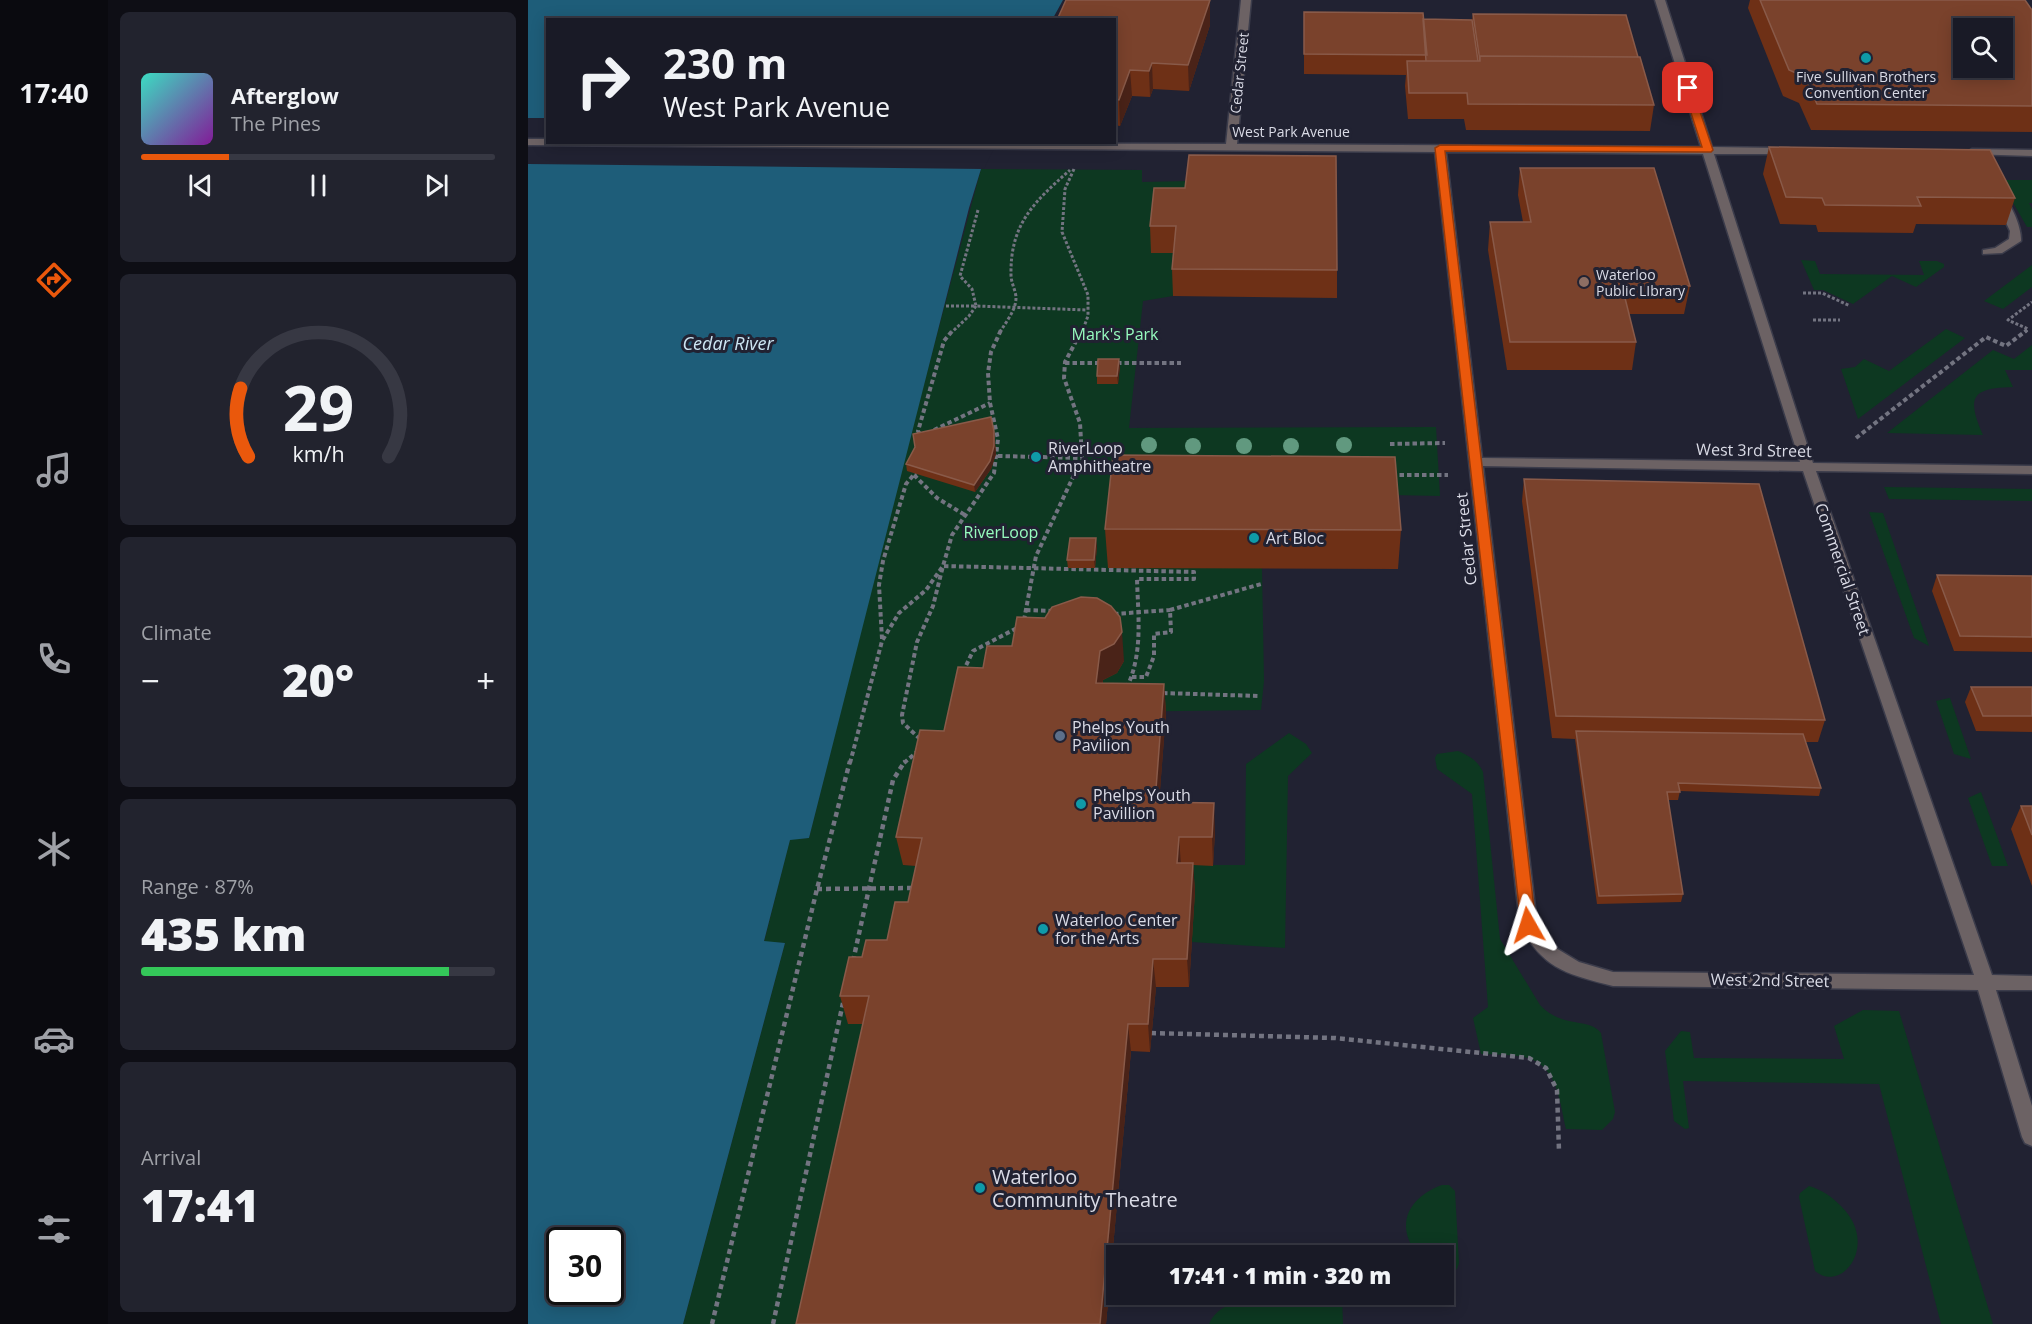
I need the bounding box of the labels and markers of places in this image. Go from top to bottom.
marker: Five Sullivan Brothers Convention Center [1859,51,1873,65]
pin [1662,62,1713,113]
place label: Five Sullivan Brothers Convention Center [1796,67,1936,102]
place label: Waterloo Public LIbrary [1596,265,1686,300]
marker: Waterloo Public LIbrary [1577,275,1591,289]
place label: RiverLoop Amphitheatre [1048,437,1151,477]
marker: RiverLoop Amphitheatre [1029,450,1043,464]
place label: Art Bloc [1266,527,1325,549]
marker: Art Bloc [1247,531,1261,545]
place label: Phelps Youth Pavilion [1072,716,1170,756]
marker: Phelps Youth Pavilion [1053,729,1067,743]
place label: Phelps Youth Pavillion [1093,784,1191,824]
marker: Phelps Youth Pavillion [1074,797,1088,811]
place label: Waterloo Center for the Arts [1055,909,1178,949]
marker: Waterloo Center for the Arts [1036,922,1050,936]
place label: Waterloo Community Theatre [992,1163,1178,1213]
marker: Waterloo Community Theatre [973,1181,987,1195]

